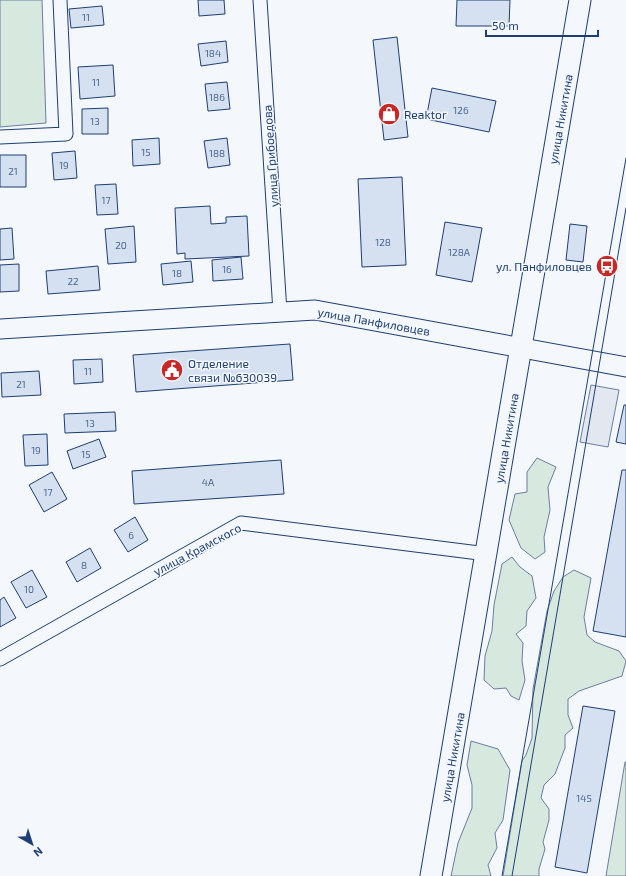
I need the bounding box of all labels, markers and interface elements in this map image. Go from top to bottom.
house number: 11 [82,11,90,23]
scale bar [486,12,598,38]
text: 50 m [492,18,519,32]
house number: 184 [205,47,221,59]
street label: улица Никитина [545,73,576,165]
house number: 11 [92,76,100,88]
house number: 186 [209,91,225,103]
shop icon: Reaktor [376,101,402,127]
street label: улица Грибоедова [259,104,282,208]
house number: 126 [453,104,469,116]
place label: Reaktor [404,107,447,121]
house number: 13 [90,115,100,127]
house number: 15 [141,146,151,158]
house number: 188 [209,147,225,159]
house number: 19 [59,159,69,171]
house number: 21 [8,165,18,177]
house number: 17 [101,194,111,206]
house number: 128 [375,236,391,248]
house number: 20 [115,239,127,251]
house number: 128А [448,246,471,258]
bus stop icon: ул. Панфиловцев [594,253,620,279]
place label: ул. Панфиловцев [496,259,592,274]
house number: 16 [222,263,232,275]
house number: 18 [172,267,182,279]
house number: 22 [67,275,79,287]
street label: улица Панфиловцев [316,304,431,339]
place label: Отделение связи №630039 [188,356,277,384]
public building icon: Отделение связи №630039 [159,357,185,383]
house number: 11 [84,365,92,377]
house number: 21 [16,378,26,390]
street label: улица Никитина [491,392,522,484]
house number: 13 [85,417,95,429]
house number: 19 [31,444,41,456]
house number: 15 [81,448,91,460]
house number: 4А [202,476,215,488]
house number: 17 [43,486,53,498]
street label: улица Крамского [151,520,244,579]
house number: 6 [128,529,134,541]
house number: 8 [81,559,87,571]
house number: 10 [24,583,34,595]
street label: улица Никитина [437,711,468,803]
house number: 145 [576,792,592,804]
north arrow [12,824,52,864]
text: N [31,845,46,860]

